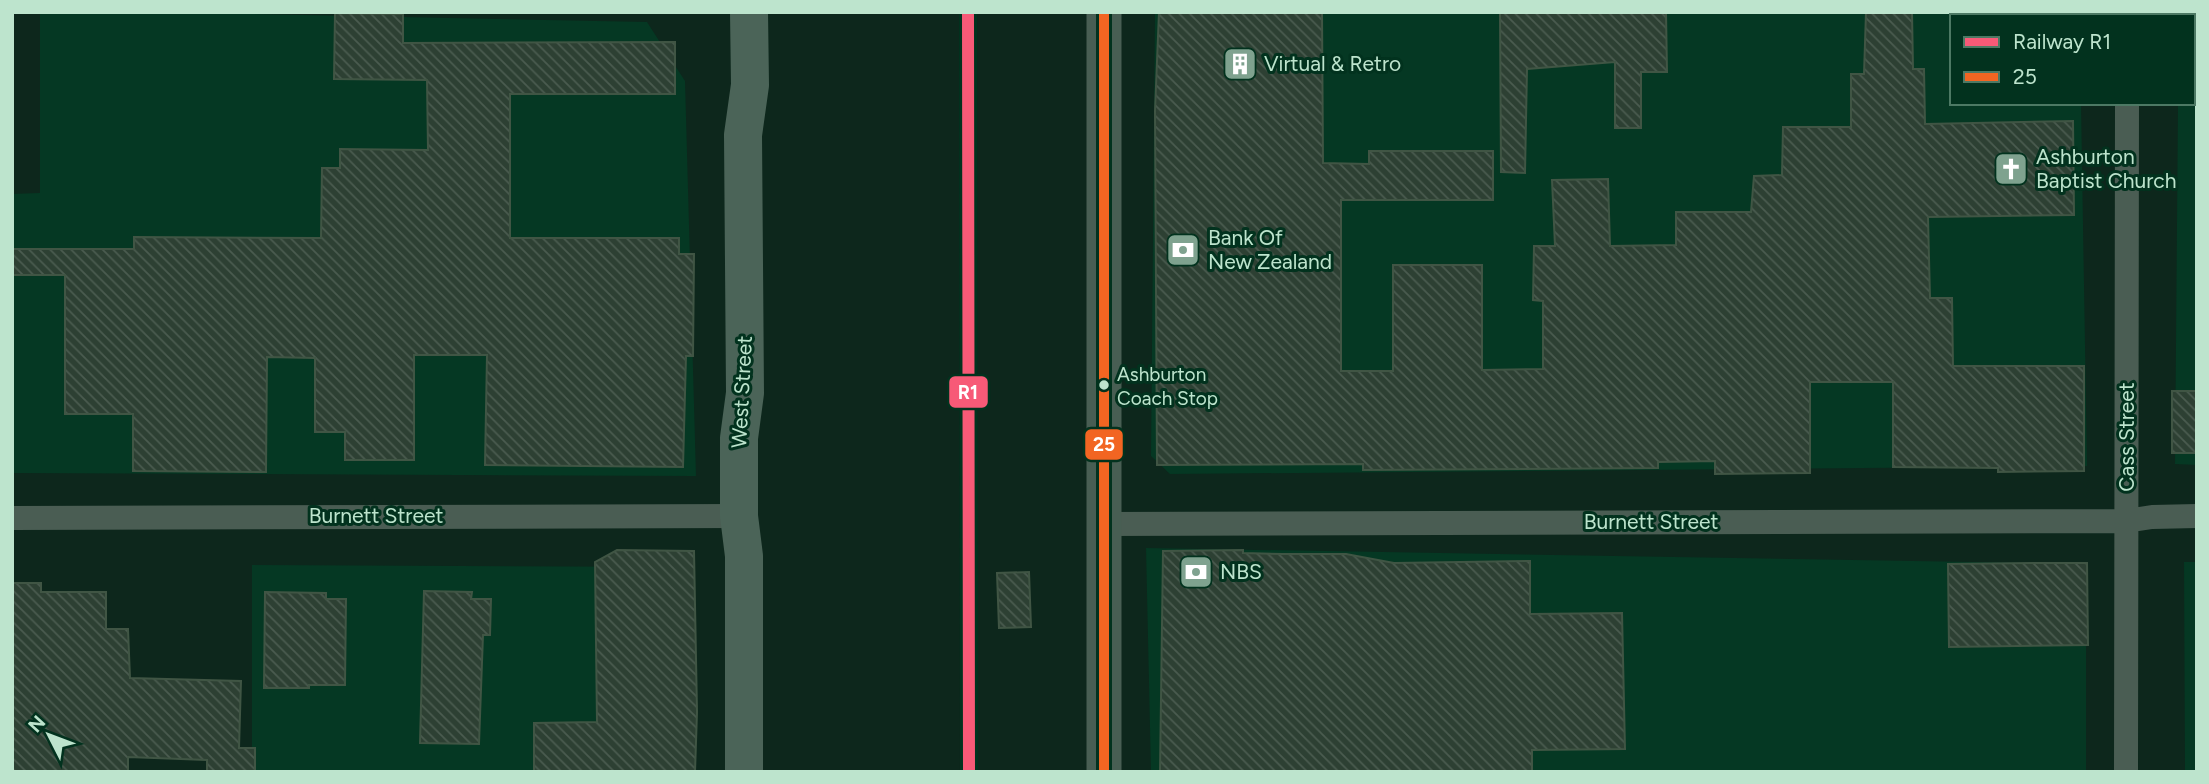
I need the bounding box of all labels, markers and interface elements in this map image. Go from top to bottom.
legend [1950,14,2195,105]
text: Railway R1 [2013,29,2111,54]
building icon: Virtual & Retro [1221,45,1259,83]
place label: Virtual & Retro [1264,51,1401,76]
text: 25 [2013,64,2037,89]
place label: Ashburton Baptist Church [2036,144,2176,193]
church icon: Ashburton Baptist Church [1992,150,2030,188]
place label: Bank Of New Zealand [1208,225,1332,274]
bank icon: Bank Of New Zealand [1164,231,1202,269]
street label: West Street [726,335,757,449]
place label: Ashburton Coach Stop [1117,363,1218,410]
line badge: R1 [948,375,989,409]
marker: Ashburton Coach Stop [1097,378,1111,392]
text: R1 [958,381,978,404]
street label: Cass Street [2114,382,2139,492]
line badge: 25 [1084,428,1124,461]
text: 25 [1093,433,1115,456]
street label: Burnett Street [309,503,443,528]
street label: Burnett Street [1584,509,1718,534]
bank icon: NBS [1177,553,1215,591]
place label: NBS [1220,559,1262,584]
north arrow [14,700,84,770]
text: N [23,711,50,737]

